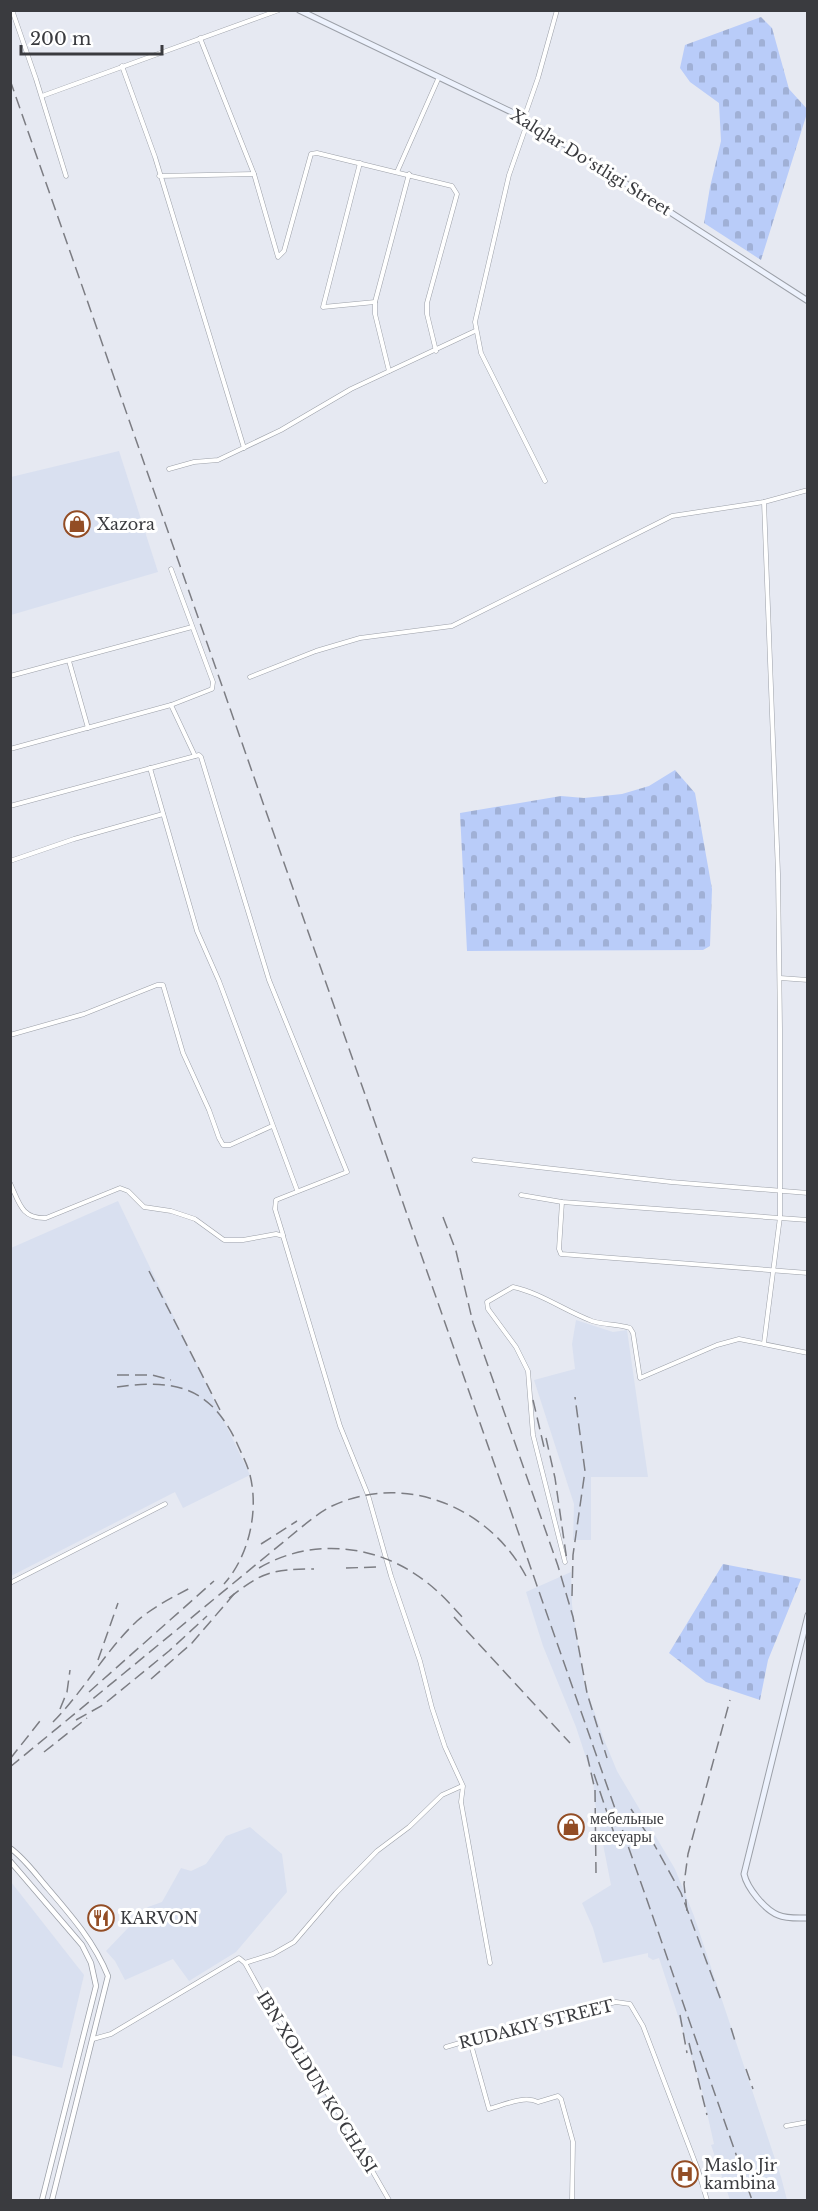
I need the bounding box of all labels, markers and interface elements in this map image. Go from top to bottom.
scale bar [21,18,162,56]
text: 200 m [30,28,91,50]
street label: Xalqlar Doʻstligi Street [507,104,675,220]
shop icon: Xazora [62,509,92,539]
place label: Xazora [97,514,155,534]
place label: мебельные аксеуары [590,1808,664,1846]
shop icon: мебельные аксеуары [556,1812,586,1842]
restaurant icon: KARVON [86,1903,116,1933]
place label: KARVON [120,1908,198,1928]
street label: IBN XOLDUN KO'CHASI [253,1987,381,2177]
street label: RUDAKIY STREET [457,1995,616,2053]
place label: Maslo Jir kambina [704,2155,777,2193]
hospital icon: Maslo Jir kambina [670,2159,700,2189]

